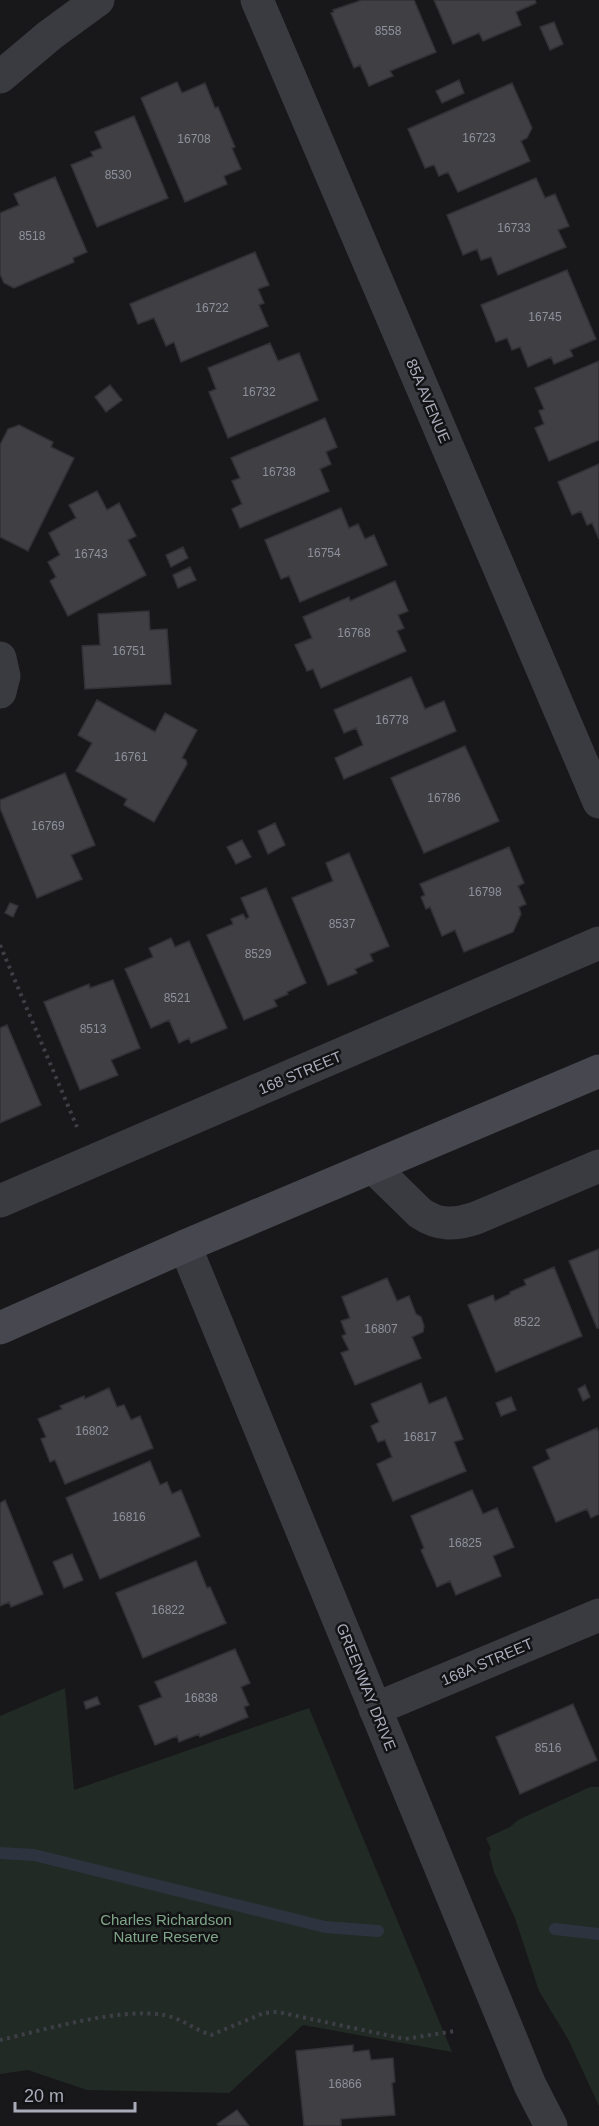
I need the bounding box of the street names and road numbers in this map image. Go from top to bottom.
street label: 85A AVENUE [403,356,454,445]
street label: 168 STREET [256,1047,344,1098]
street label: GREENWAY DRIVE [333,1621,400,1753]
street label: 168A STREET [439,1635,535,1688]

